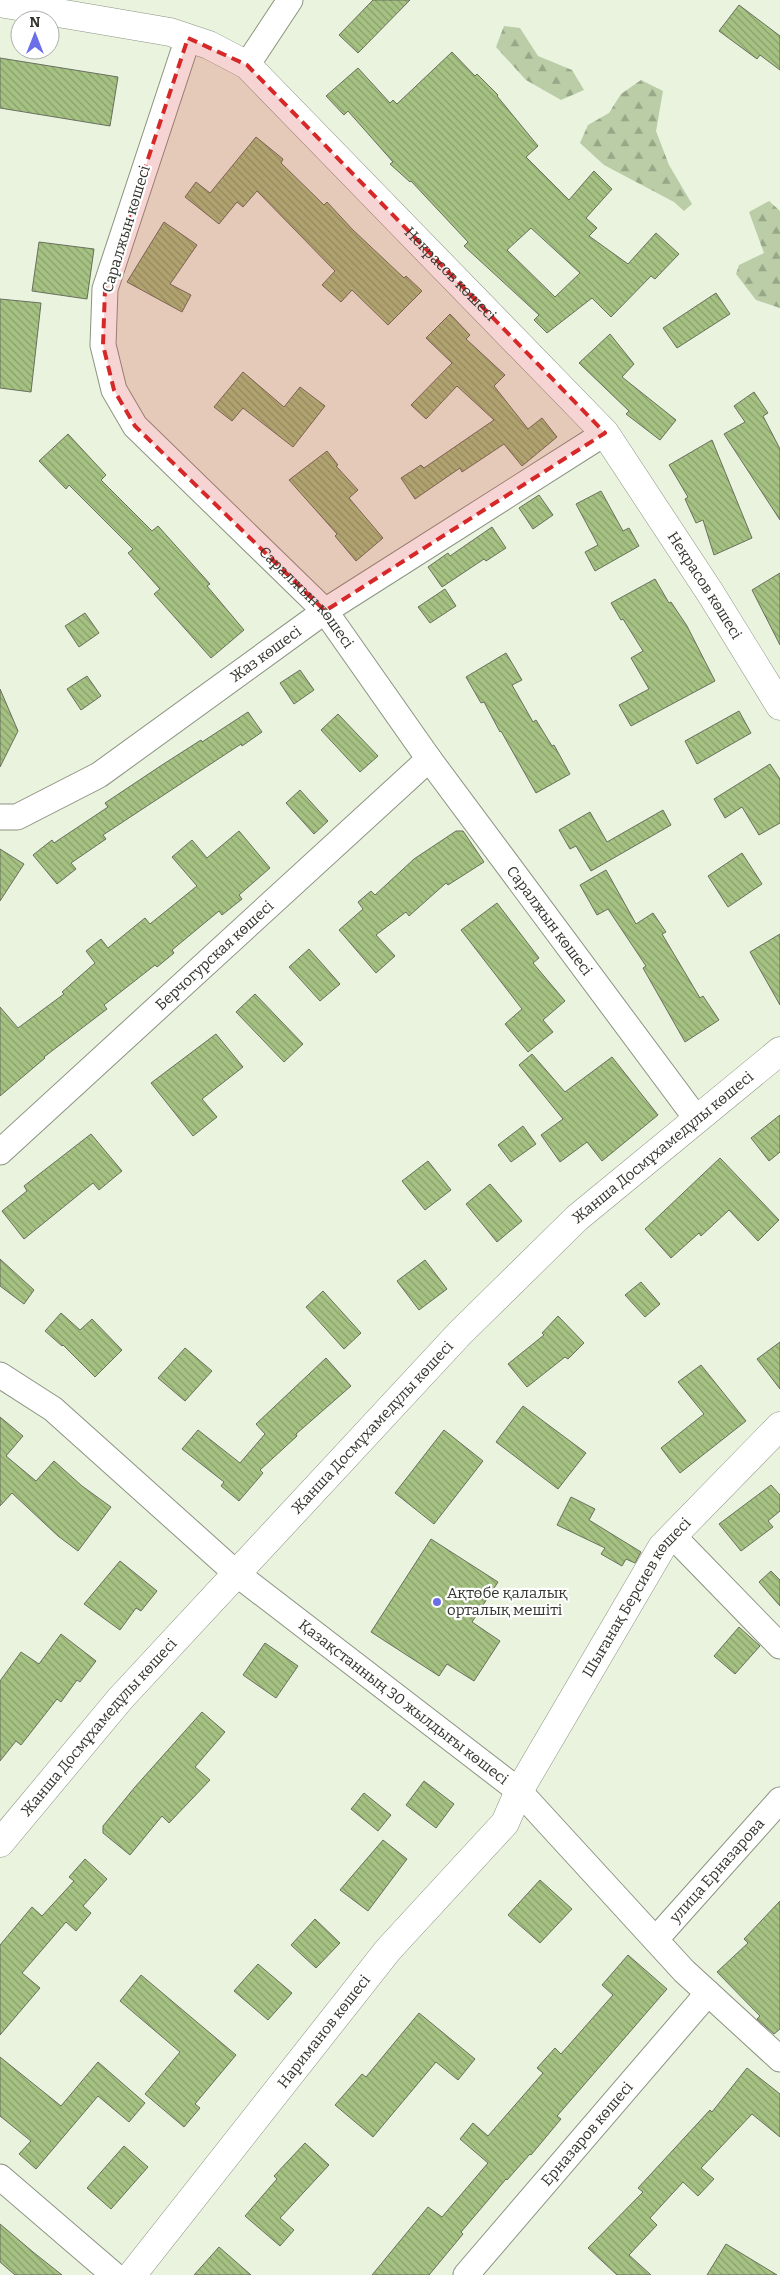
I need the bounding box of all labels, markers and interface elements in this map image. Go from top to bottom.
north arrow [10,10,60,60]
text: N [30,14,41,31]
street label: Саралжын көшесі [98,163,154,295]
street label: Некрасов көшесі [401,223,500,325]
street label: Некрасов көшесі [664,528,746,643]
street label: Саралжын көшесі [255,543,358,652]
street label: Жаз көшесі [226,622,305,686]
street label: Саралжын көшесі [503,862,596,979]
street label: Берчогурская көшесі [152,897,278,1014]
street label: Жанша Досмұхамедұлы көшесі [568,1067,757,1227]
street label: Жанша Досмұхамедұлы көшесі [288,1337,457,1518]
street label: Шығанақ Берсиев көшесі [579,1514,695,1681]
place label: Ақтөбе қалалық орталық мешіті [447,1584,568,1619]
marker: Ақтөбе қалалық орталық мешіті [431,1596,443,1608]
street label: Қазақстанның 30 жылдығы көшесі [295,1616,512,1789]
street label: Жанша Досмұхамедұлы көшесі [17,1634,181,1820]
street label: улица Ерназарова [665,1815,768,1927]
street label: Нариманов көшесі [274,1971,374,2092]
street label: Ерназаров көшесі [538,2078,637,2190]

